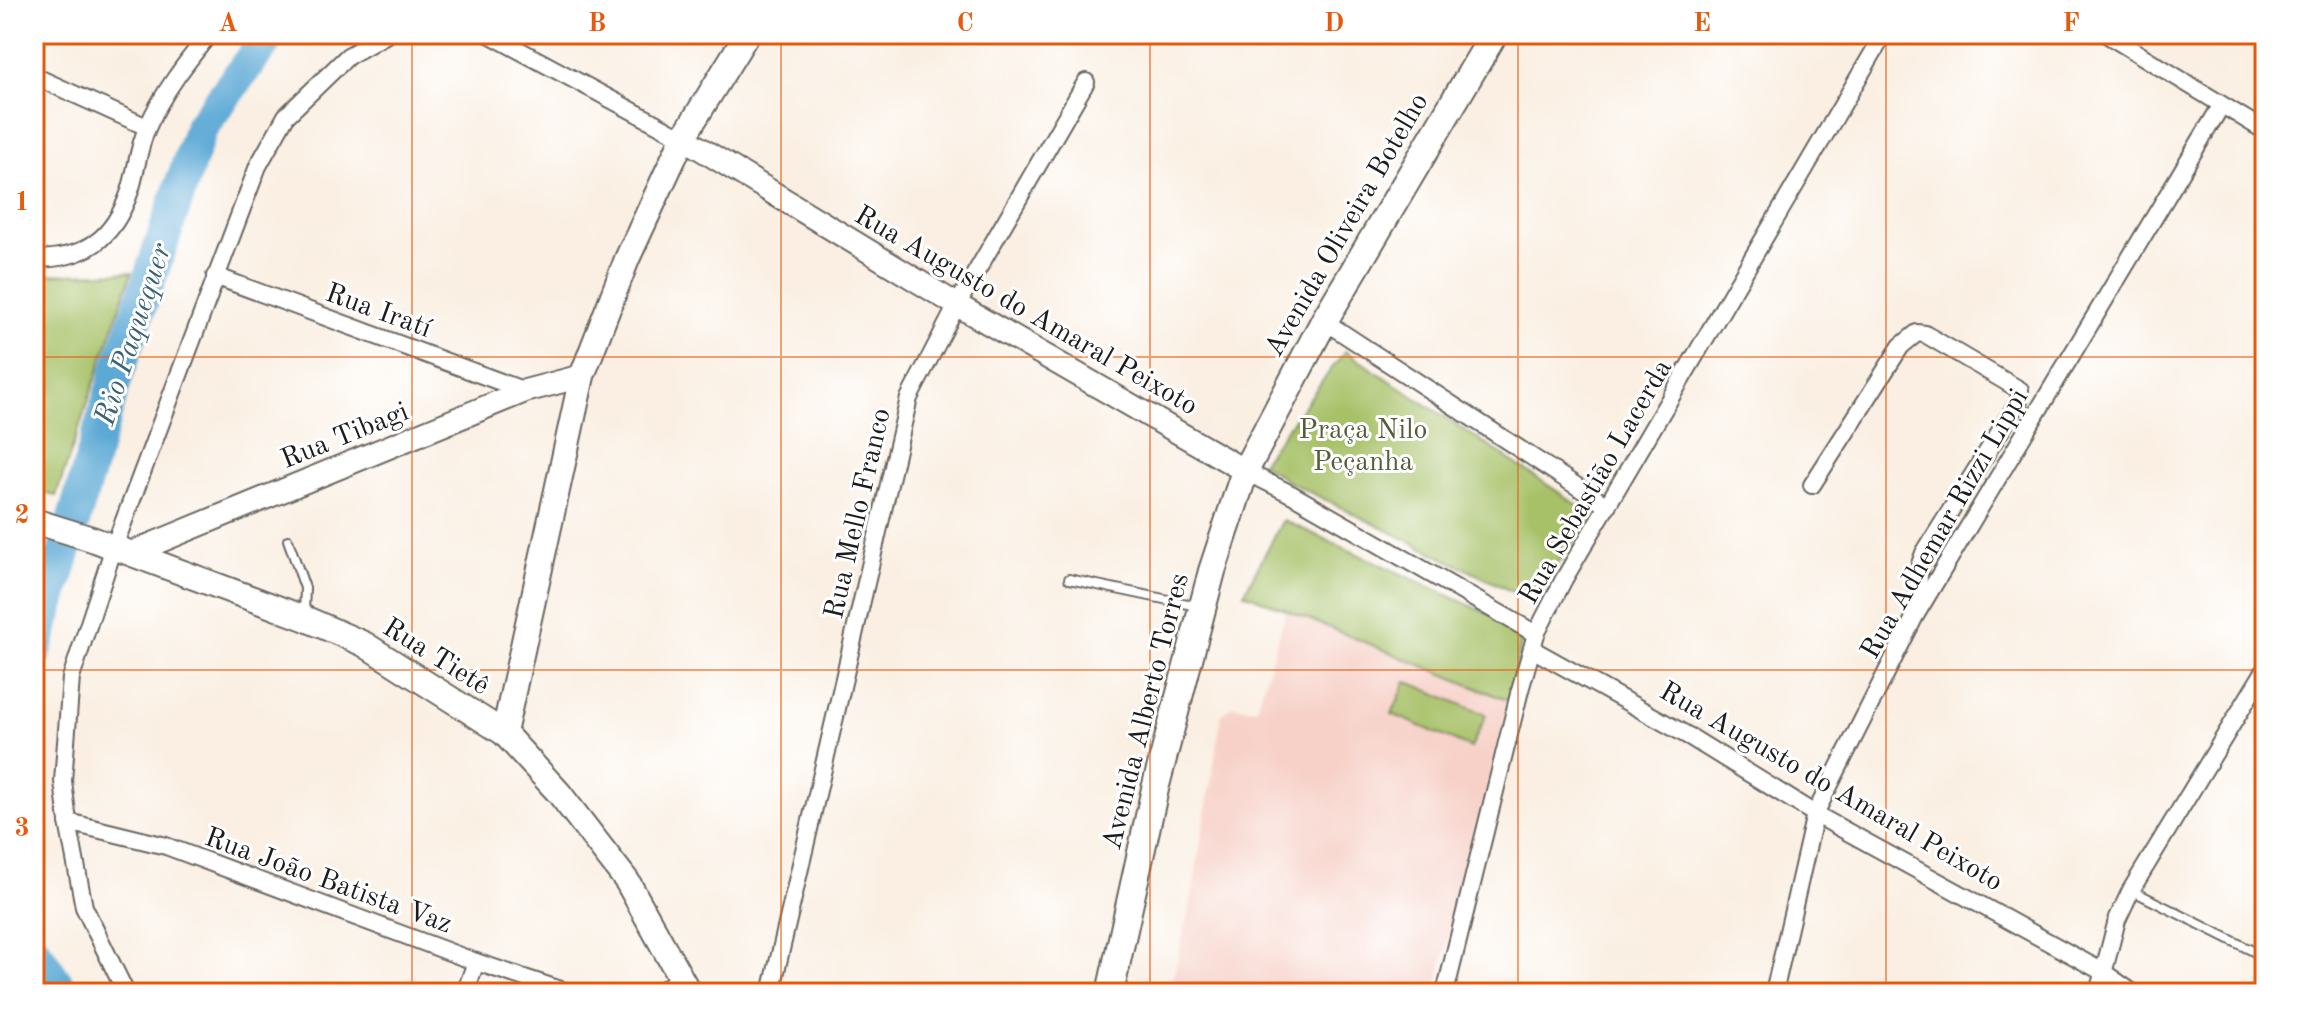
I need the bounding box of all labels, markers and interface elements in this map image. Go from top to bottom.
text: A [218,11,238,37]
text: B [588,11,606,37]
text: C [956,11,974,37]
text: D [1324,11,1344,37]
text: E [1693,11,1711,37]
text: F [2062,11,2080,37]
street label: Avenida Oliveira Botelho [1261,89,1435,362]
text: 1 [14,190,30,216]
street label: Rua Augusto do Amaral Peixoto [849,202,1202,421]
water label: Rio Paquequer [90,239,178,430]
street label: Rua Iratí [321,280,435,344]
street label: Rua Sebastião Lacerda [1515,355,1678,610]
street label: Rua Adhemar Rizzi Lippi [1857,385,2034,664]
street label: Rua Tibagi [277,399,413,475]
street label: Rua Mello Franco [821,406,897,622]
park label: Praça Nilo Peçanha [1299,417,1427,477]
text: 2 [14,503,30,529]
street label: Avenida Alberto Torres [1099,571,1195,853]
street label: Rua Tietê [377,614,494,701]
street label: Rua Augusto do Amaral Peixoto [1654,678,2007,897]
text: 3 [14,816,30,842]
street label: Rua João Batista Vaz [201,824,455,940]

